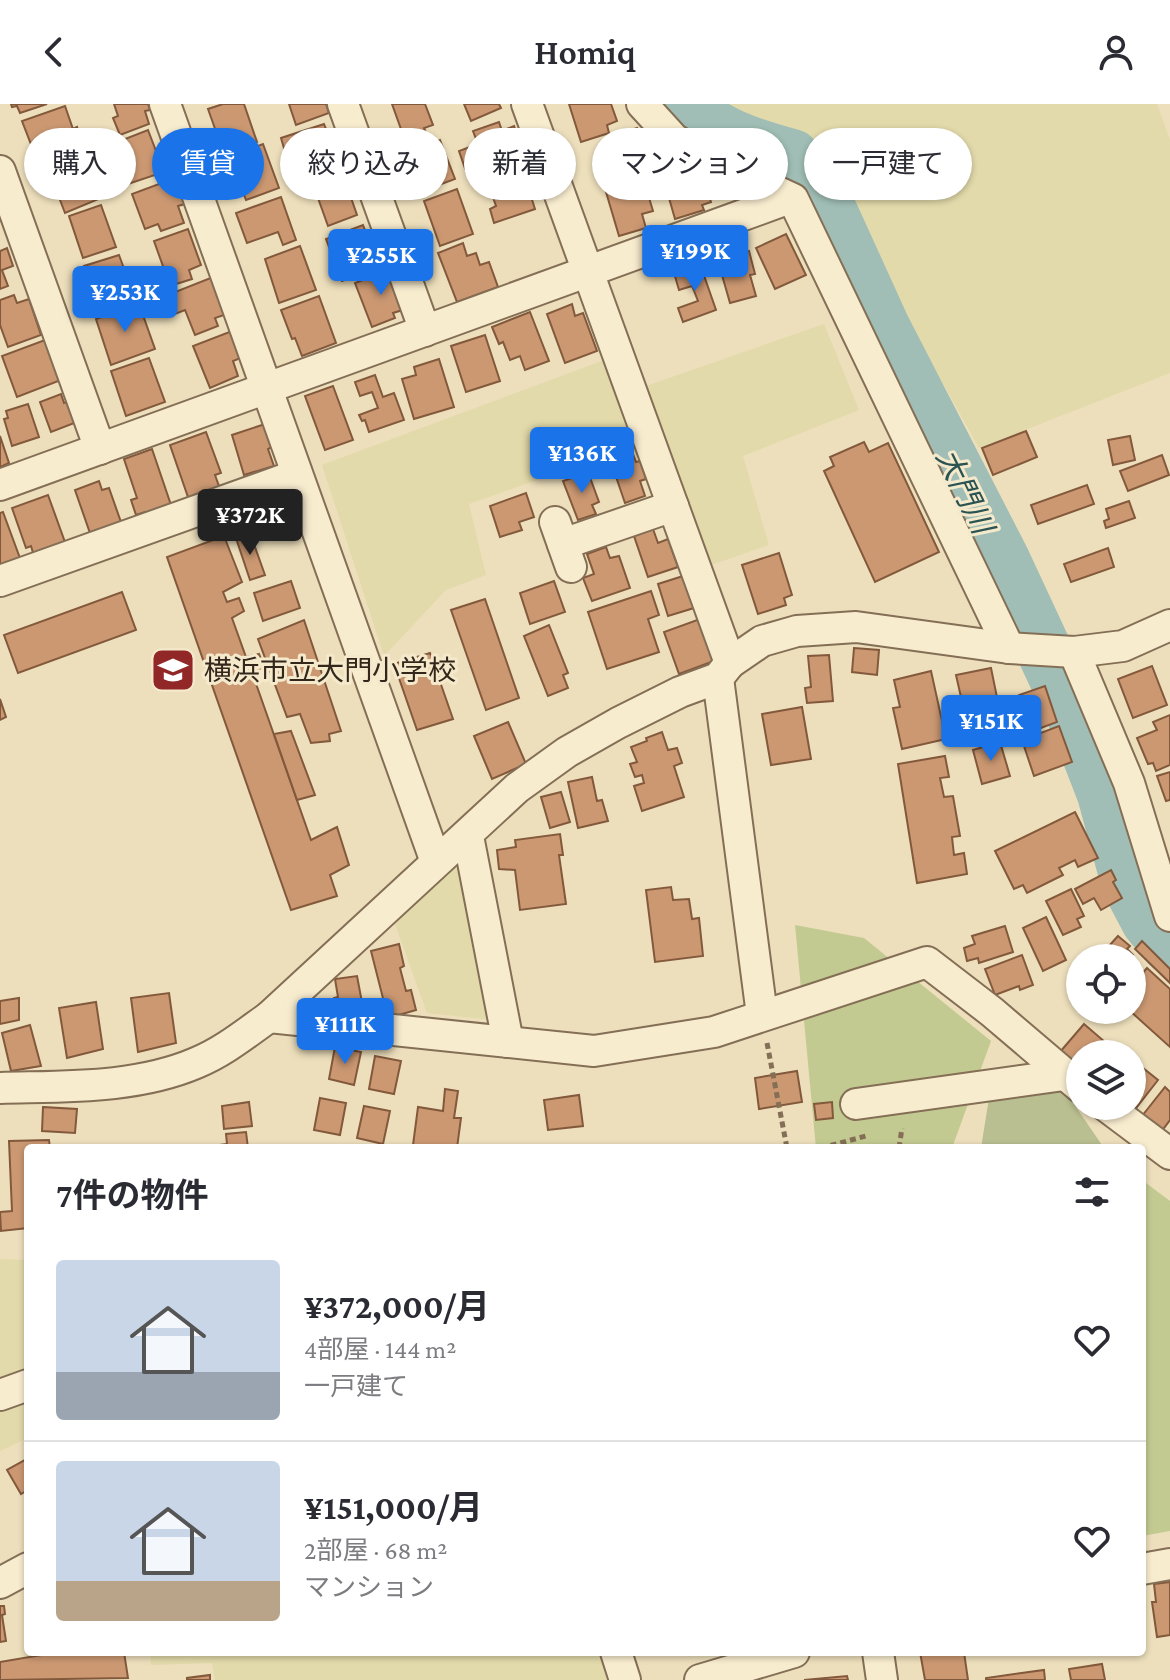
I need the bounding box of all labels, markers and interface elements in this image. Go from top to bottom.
icon: back [32,30,76,74]
icon: person [1094,30,1138,74]
text: Homiq [534,32,636,72]
chip: 購入 [24,128,136,200]
chip: 賃貸 [152,128,264,200]
chip: 絞り込み [280,128,448,200]
chip: 新着 [464,128,576,200]
chip: マンション [592,128,788,200]
chip: 一戸建て [804,128,972,200]
pin: ¥199K [639,225,751,293]
pin: ¥255K [325,229,437,297]
text: ¥199K [660,236,730,265]
text: ¥255K [346,240,416,269]
pin: ¥253K [69,266,181,334]
text: ¥253K [90,277,160,306]
pin: ¥136K [526,427,638,495]
text: ¥136K [548,438,616,467]
water label: 大門川 [930,443,1001,541]
pin: ¥372K [194,489,306,557]
text: ¥372K [216,500,284,529]
school or university icon: 横浜市立大門小学校 [149,646,197,694]
place label: 横浜市立大門小学校 [204,655,456,686]
pin: ¥151K [935,695,1047,763]
text: ¥151K [959,706,1023,735]
map controls [1066,944,1146,1120]
button: locate [1066,944,1146,1024]
pin: ¥111K [289,998,401,1066]
text: ¥111K [315,1009,375,1038]
button: layers [1066,1040,1146,1120]
icon: filters [1070,1170,1114,1214]
text: 7件の物件 [56,1177,208,1214]
text: ¥372,000/月 [304,1288,490,1325]
icon: home [120,1292,216,1388]
icon: heart [1070,1318,1114,1362]
text: 4部屋 · 144 m² [304,1335,456,1364]
text: 一戸建て [304,1372,408,1401]
text: ¥151,000/月 [304,1489,483,1526]
icon: home [120,1493,216,1589]
icon: heart [1070,1519,1114,1563]
text: 2部屋 · 68 m² [304,1536,448,1565]
text: マンション [304,1573,434,1602]

